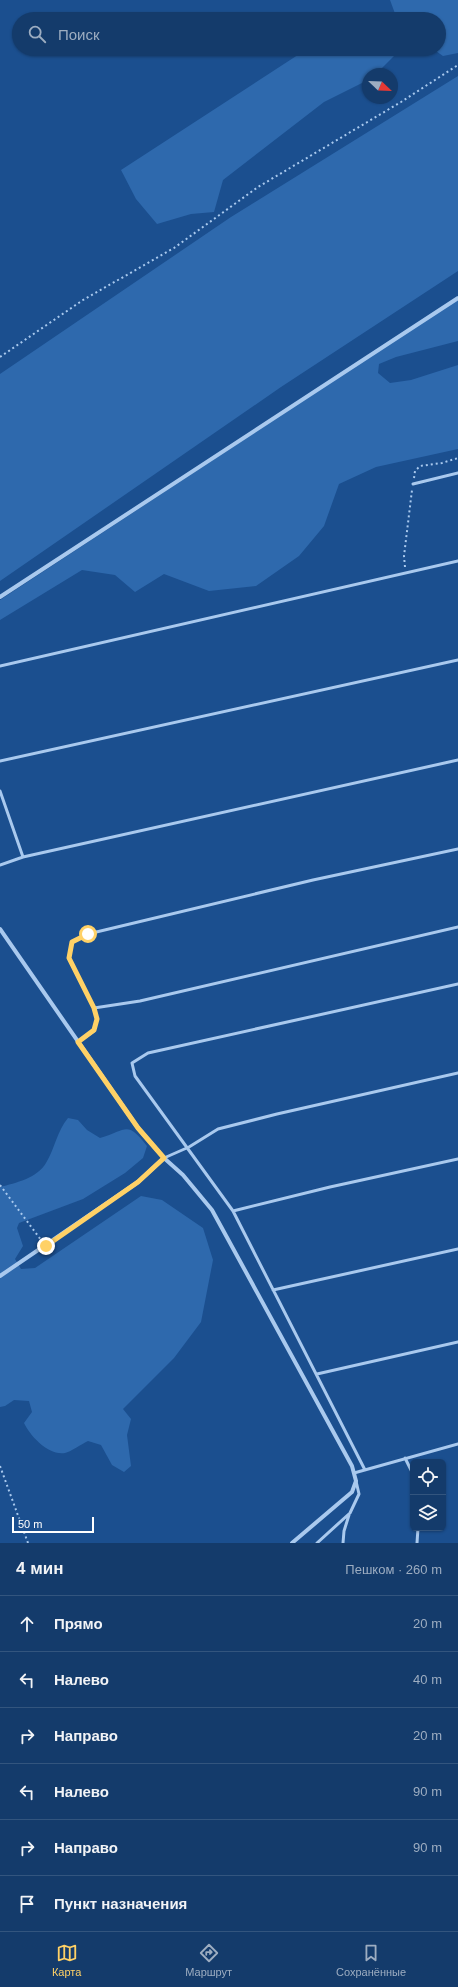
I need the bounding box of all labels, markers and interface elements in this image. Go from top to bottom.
search box [12,12,446,56]
icon: search [26,23,48,45]
text: Поиск [58,26,100,43]
north arrow [362,68,398,104]
route start [79,925,97,943]
route end [37,1237,55,1255]
map controls [410,1459,446,1531]
button: locate [410,1459,446,1495]
button: layers [410,1495,446,1531]
scale bar [12,1515,94,1534]
text: 50 m [18,1518,42,1530]
text: 4 мин [16,1559,63,1578]
text: Пешком · 260 m [345,1562,442,1577]
icon: ahead [16,1613,38,1635]
text: Прямо [54,1615,103,1632]
text: 20 m [413,1616,442,1631]
icon: left [16,1669,38,1691]
text: Налево [54,1671,109,1688]
text: 40 m [413,1672,442,1687]
icon: right [16,1725,38,1747]
text: Направо [54,1727,118,1744]
text: 20 m [413,1728,442,1743]
icon: left [16,1781,38,1803]
text: Налево [54,1783,109,1800]
text: 90 m [413,1784,442,1799]
icon: right [16,1837,38,1859]
text: Направо [54,1839,118,1856]
text: 90 m [413,1840,442,1855]
icon: arrive [16,1893,38,1915]
text: Пункт назначения [54,1895,187,1912]
tab: Карта [52,1942,81,1978]
tab: Маршрут [185,1942,232,1978]
tab: Сохранённые [336,1942,406,1978]

